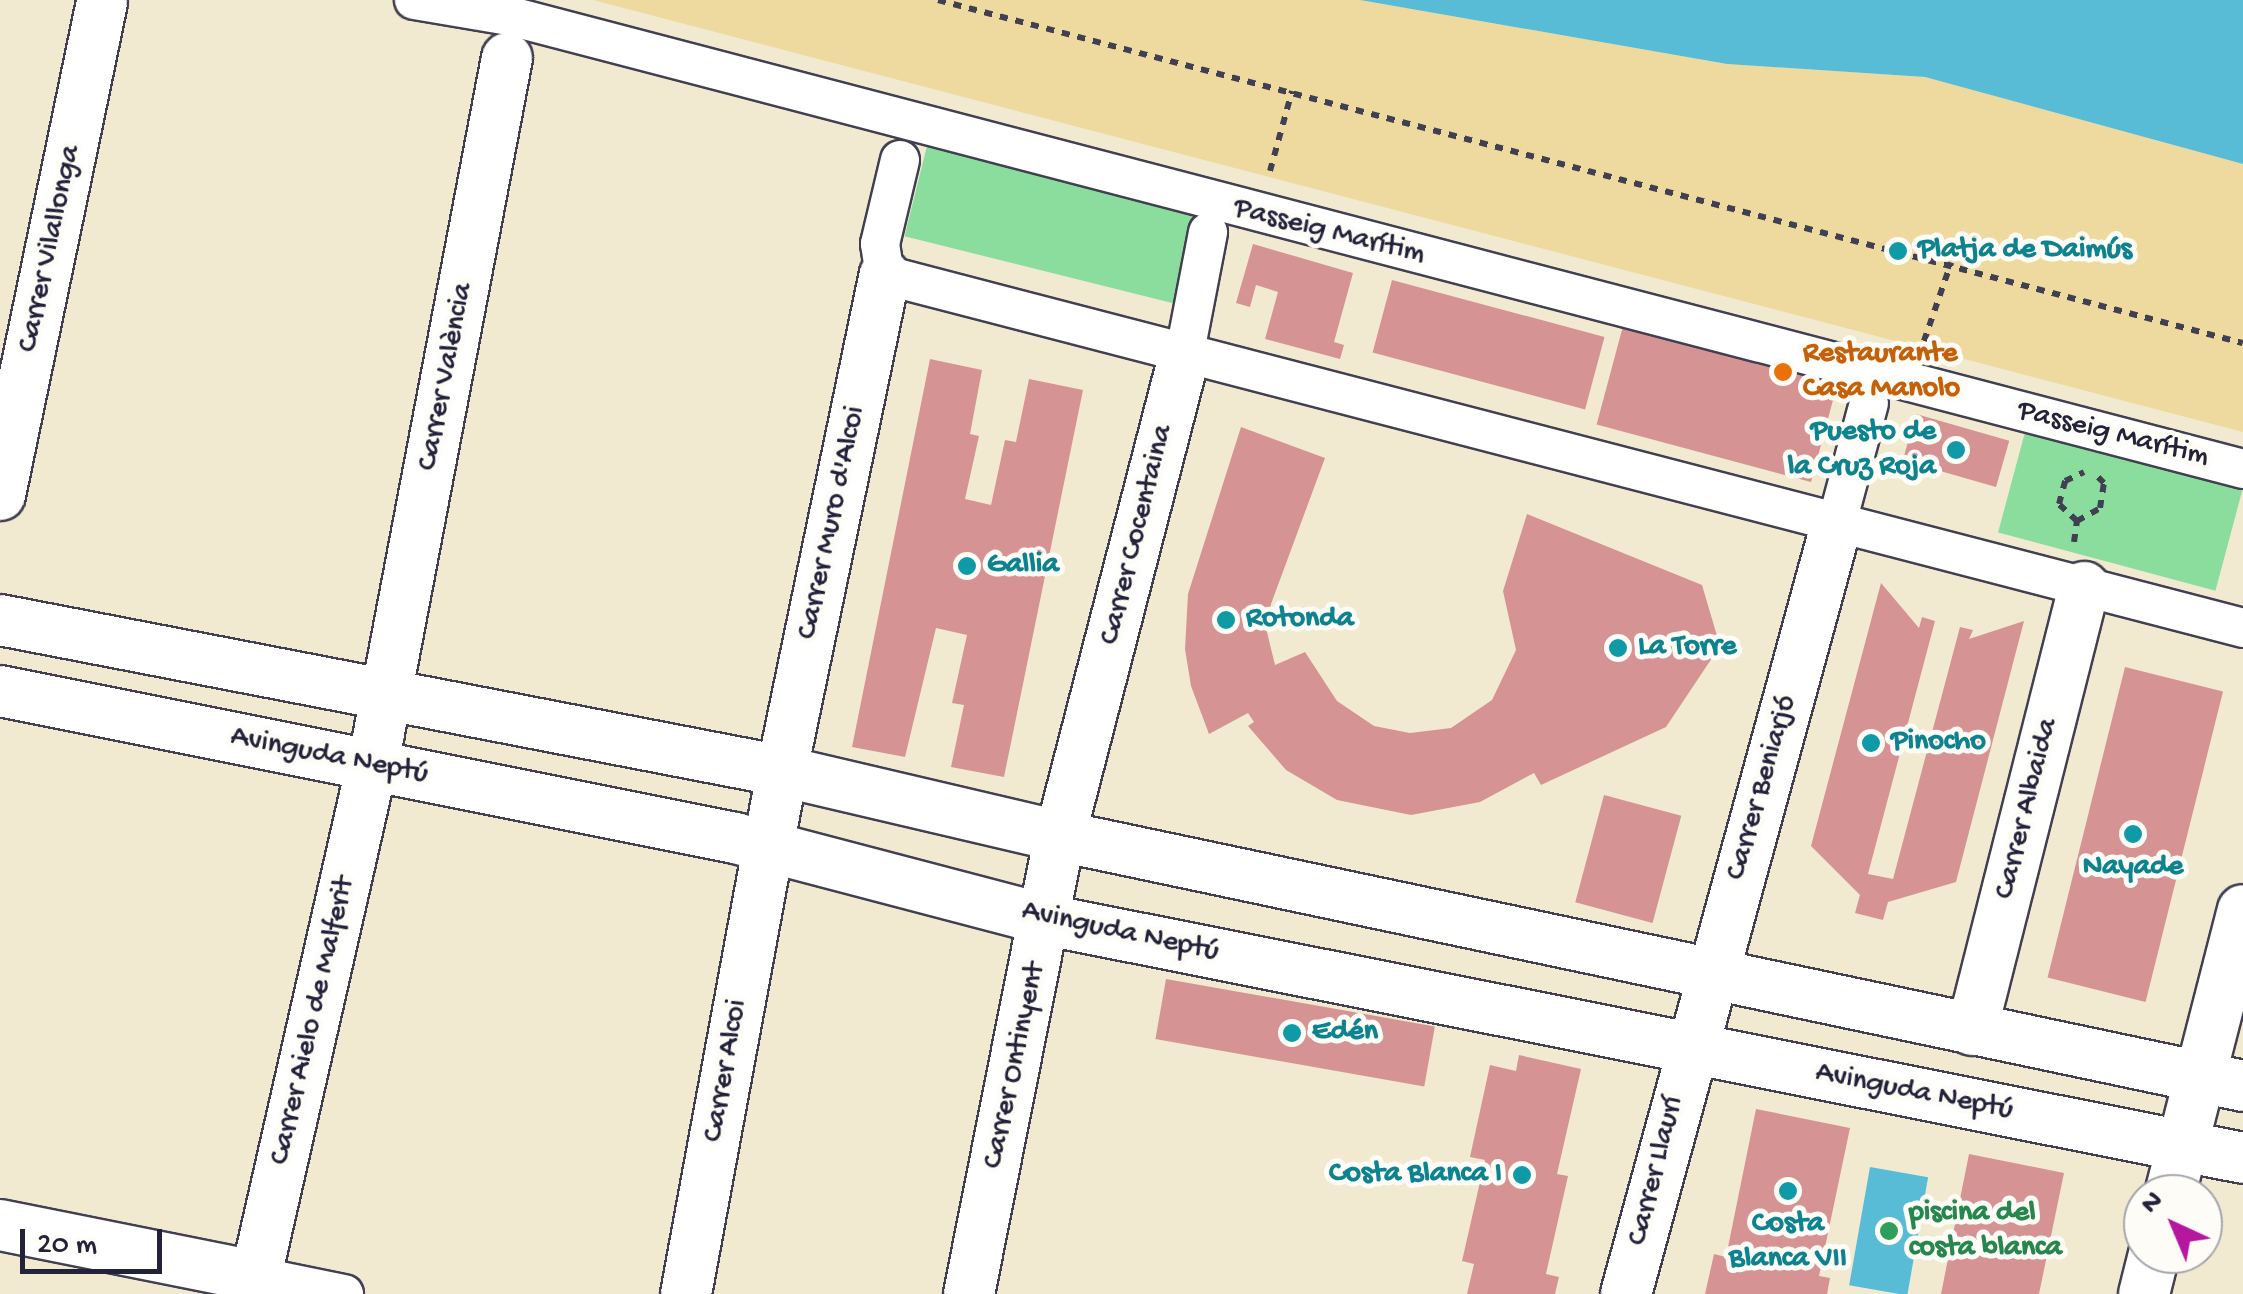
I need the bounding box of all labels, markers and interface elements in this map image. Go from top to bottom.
street label: Carrer Vilallonga [12,142,90,356]
street label: Passeig Marítim [1230,192,1428,274]
place label: Platja de Daimús [1918,233,2132,269]
marker: Platja de Daimús [1887,240,1909,262]
street label: Carrer València [411,280,483,474]
place label: Restaurante Casa Manolo [1803,337,1960,408]
marker: Restaurante Casa Manolo [1772,361,1794,383]
street label: Passeig Marítim [2014,394,2212,476]
street label: Carrer Muro d'Alcoi [791,403,875,643]
place label: Puesto de la Cruz Roja [1788,415,1936,486]
street label: Carrer Cocentaina [1093,421,1183,649]
marker: Puesto de la Cruz Roja [1945,439,1967,461]
place label: Gallia [987,548,1059,584]
marker: Gallia [956,555,978,577]
place label: Rotonda [1246,602,1354,638]
marker: Rotonda [1215,609,1237,631]
place label: La Torre [1638,630,1737,666]
marker: La Torre [1607,637,1629,659]
street label: Carrer Beniarjó [1719,691,1807,885]
street label: Carrer Albaida [1988,715,2068,903]
street label: Avinguda Neptú [227,720,431,794]
place label: Pinocho [1891,725,1986,761]
marker: Pinocho [1860,732,1882,754]
marker: Nayade [2122,823,2144,845]
place label: Nayade [2083,850,2183,886]
street label: Carrer Aielo de Malferit [263,873,365,1169]
street label: Avinguda Neptú [1018,895,1222,971]
street label: Carrer Ontinyent [977,960,1055,1172]
street label: Carrer Alcoi [697,997,757,1145]
place label: Edén [1312,1015,1378,1051]
marker: Edén [1281,1022,1303,1044]
street label: Avinguda Neptú [1812,1056,2016,1130]
street label: Carrer Llaurí [1621,1093,1693,1249]
place label: Costa Blanca I [1329,1157,1502,1193]
marker: Costa Blanca I [1511,1164,1533,1186]
north arrow [2123,1174,2223,1274]
marker: Costa Blanca VII [1777,1180,1799,1202]
text: N [2135,1185,2171,1222]
place label: piscina del costa blanca [1909,1196,2062,1266]
place label: Costa Blanca VII [1729,1207,1847,1278]
scale bar [25,1209,168,1271]
marker: piscina del costa blanca [1878,1220,1900,1242]
text: 20 m [37,1229,97,1264]

